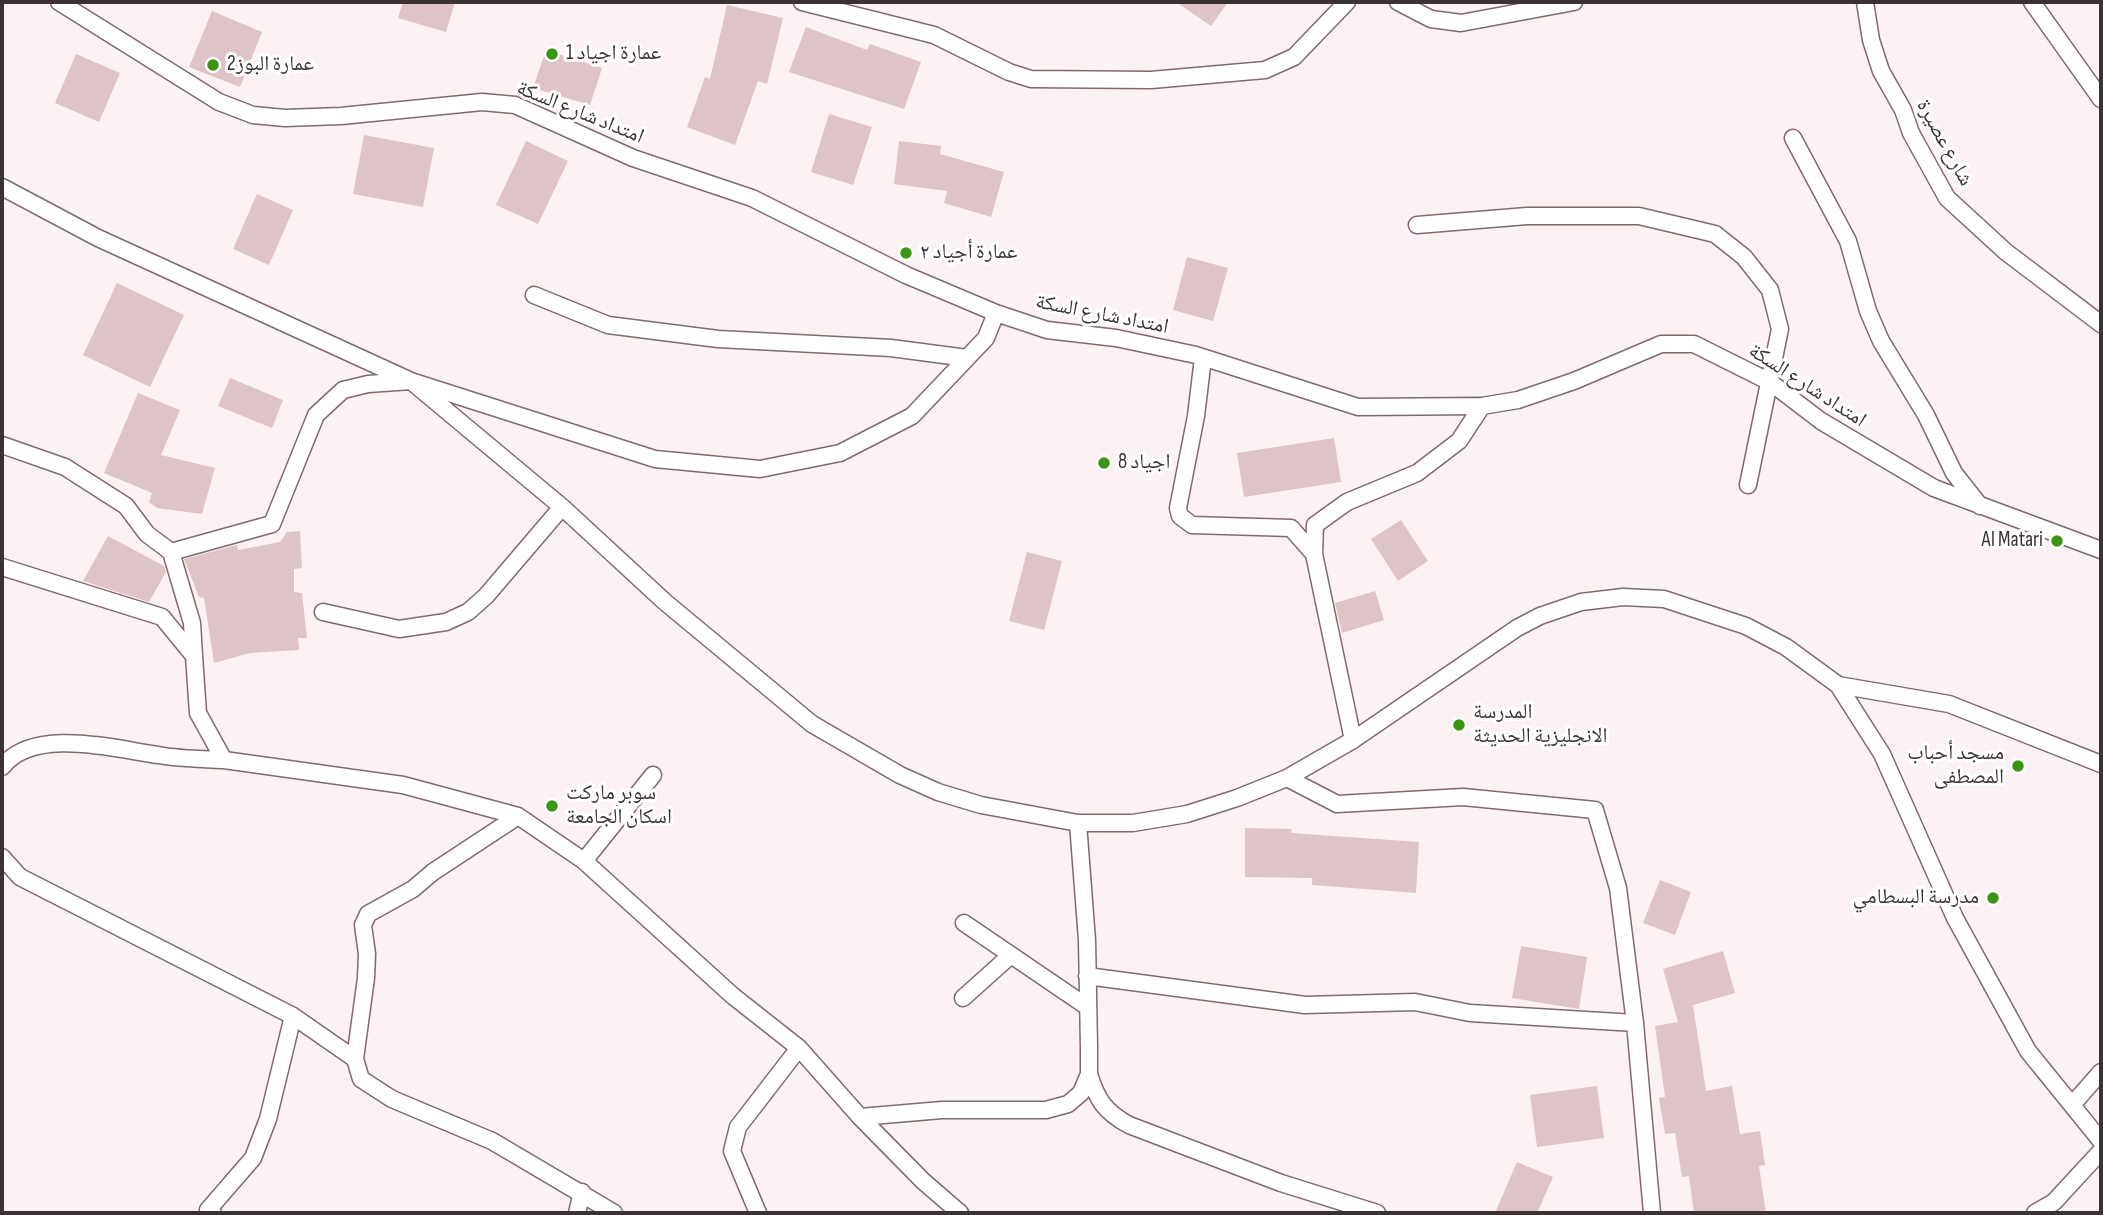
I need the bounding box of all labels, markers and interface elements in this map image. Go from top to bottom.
place label: عمارة اجياد 1 [566,41,661,67]
marker: عمارة اجياد 1 [544,46,560,62]
place label: عمارة البوز2 [227,52,314,78]
marker: عمارة البوز2 [205,57,221,73]
street label: امتداد شارع السكة [513,76,647,150]
street label: شارع عصيرة [1910,95,1978,191]
place label: عمارة أجياد ٢ [920,240,1017,266]
marker: عمارة أجياد ٢ [898,245,914,261]
street label: امتداد شارع السكة [1033,290,1171,340]
street label: امتداد شارع السكة [1744,339,1870,433]
place label: اجياد 8 [1118,450,1170,476]
marker: اجياد 8 [1096,455,1112,471]
place label: Al Matari [1982,528,2043,554]
marker: Al Matari [2049,533,2065,549]
place label: المدرسة الانجليزية الحديثة [1473,700,1608,750]
marker: المدرسة الانجليزية الحديثة [1451,717,1467,733]
place label: مسجد أحباب المصطفى [1907,741,2004,791]
marker: مسجد أحباب المصطفى [2010,758,2026,774]
place label: سوبر ماركت اسكان الجامعة [566,781,672,831]
marker: سوبر ماركت اسكان الجامعة [544,798,560,814]
place label: مدرسة البسطامي [1853,885,1979,911]
marker: مدرسة البسطامي [1985,890,2001,906]

